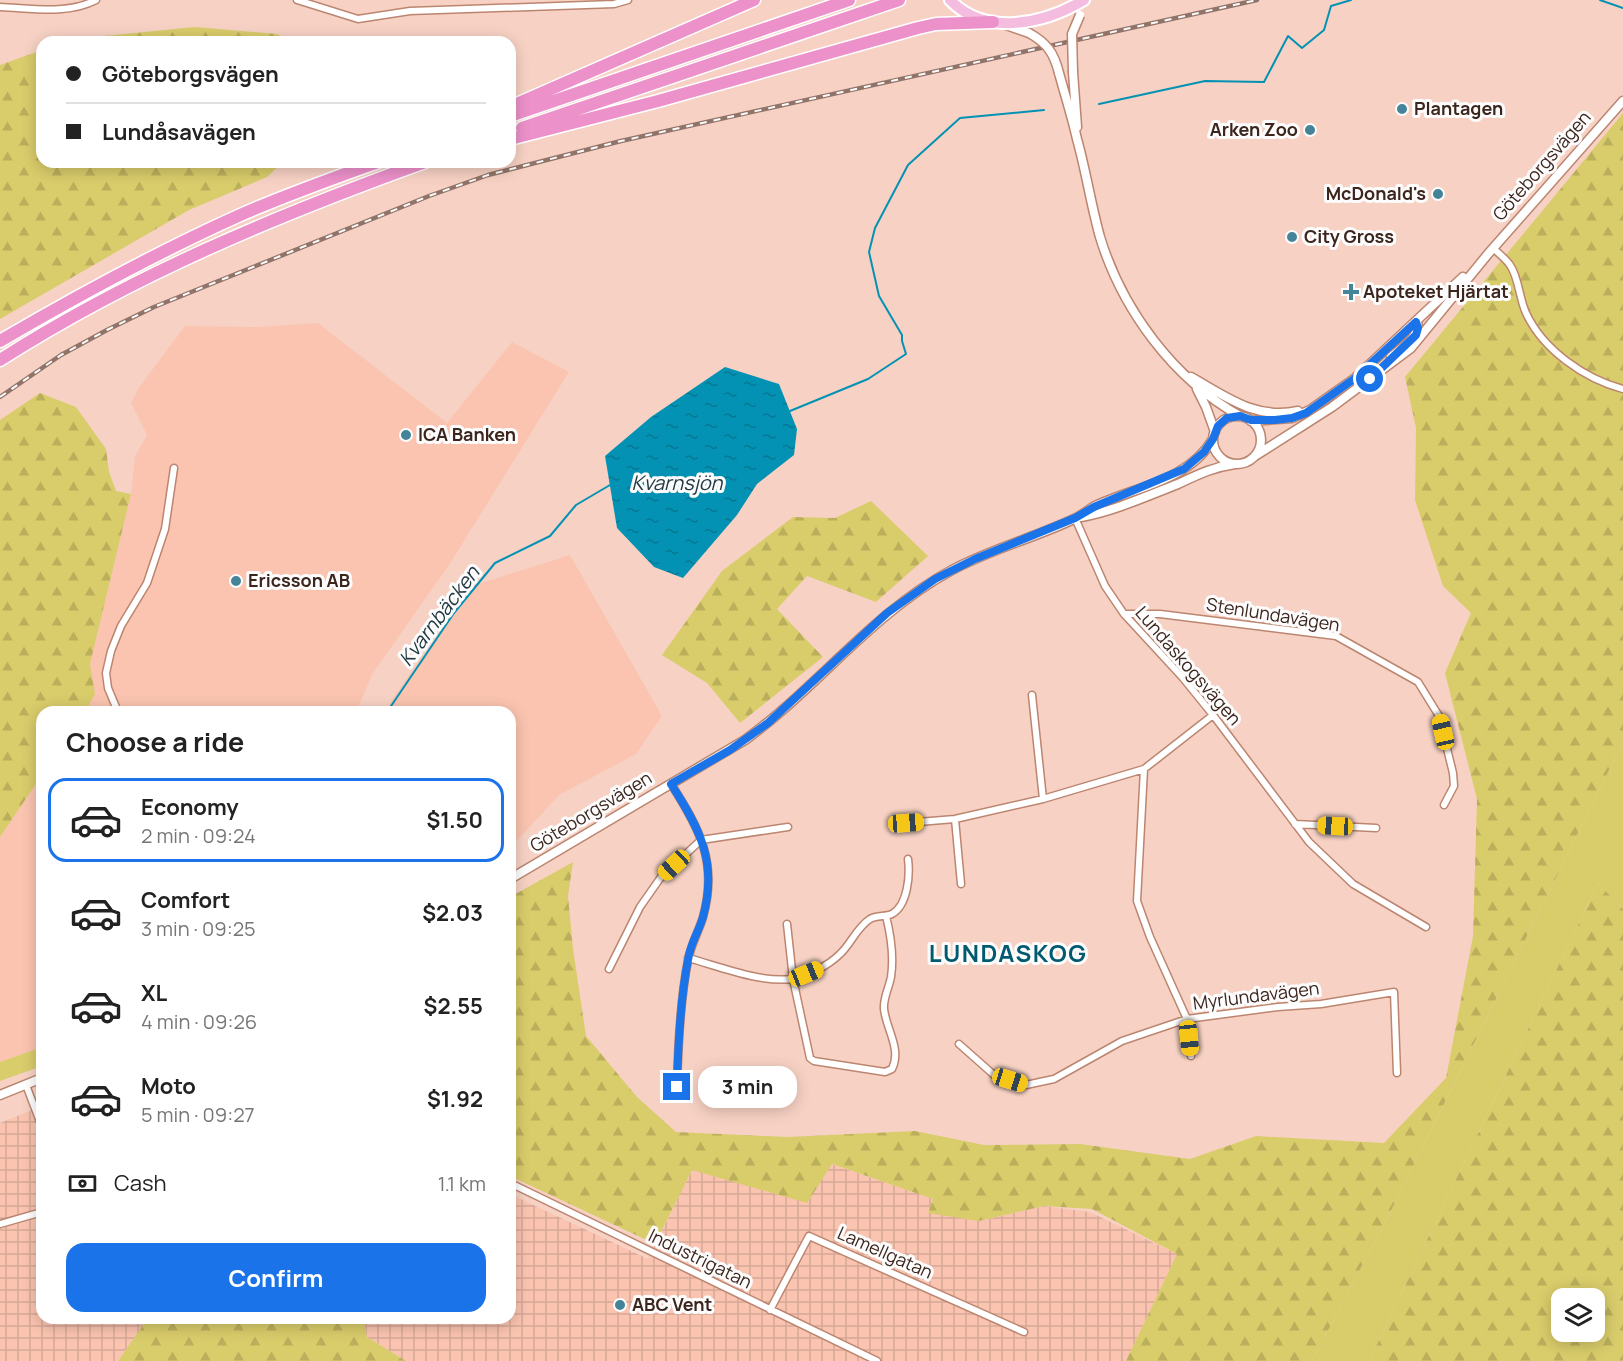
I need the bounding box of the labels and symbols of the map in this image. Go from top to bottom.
place label: Plantagen [1414,96,1503,120]
marker: Plantagen [1395,102,1409,116]
street label: Göteborgsvägen [1487,105,1596,225]
place label: Arken Zoo [1210,117,1298,141]
marker: Arken Zoo [1303,123,1317,137]
place label: McDonald's [1326,181,1426,205]
marker: McDonald's [1431,187,1445,201]
place label: City Gross [1304,224,1394,248]
marker: City Gross [1285,230,1299,244]
place label: Apoteket Hjärtat [1363,279,1509,303]
marker: Apoteket Hjärtat [1344,285,1358,299]
route start [1356,365,1383,392]
place label: ICA Banken [418,422,516,446]
marker: ICA Banken [399,428,413,442]
water label: Kvarnsjön [632,469,724,496]
water label: Kvarnbäcken [392,559,486,671]
place label: Ericsson AB [248,568,350,592]
marker: Ericsson AB [229,574,243,588]
street label: Stenlundavägen [1205,592,1342,636]
street label: Lundaskogsvägen [1130,601,1247,730]
car [1430,712,1456,752]
street label: Göteborgsvägen [525,765,656,857]
car [887,813,925,833]
car [1317,816,1353,836]
car [655,846,693,884]
district label: LUNDASKOG [929,936,1087,969]
car [786,959,826,989]
street label: Myrlundavägen [1191,975,1320,1015]
car [1178,1019,1200,1057]
callout: 3 min [698,1066,797,1108]
car [990,1066,1030,1094]
route end [663,1073,690,1100]
street label: Lamellgatan [834,1220,937,1284]
street label: Industrigatan [645,1223,756,1293]
place label: ABC Vent [632,1292,712,1316]
marker: ABC Vent [613,1298,627,1312]

